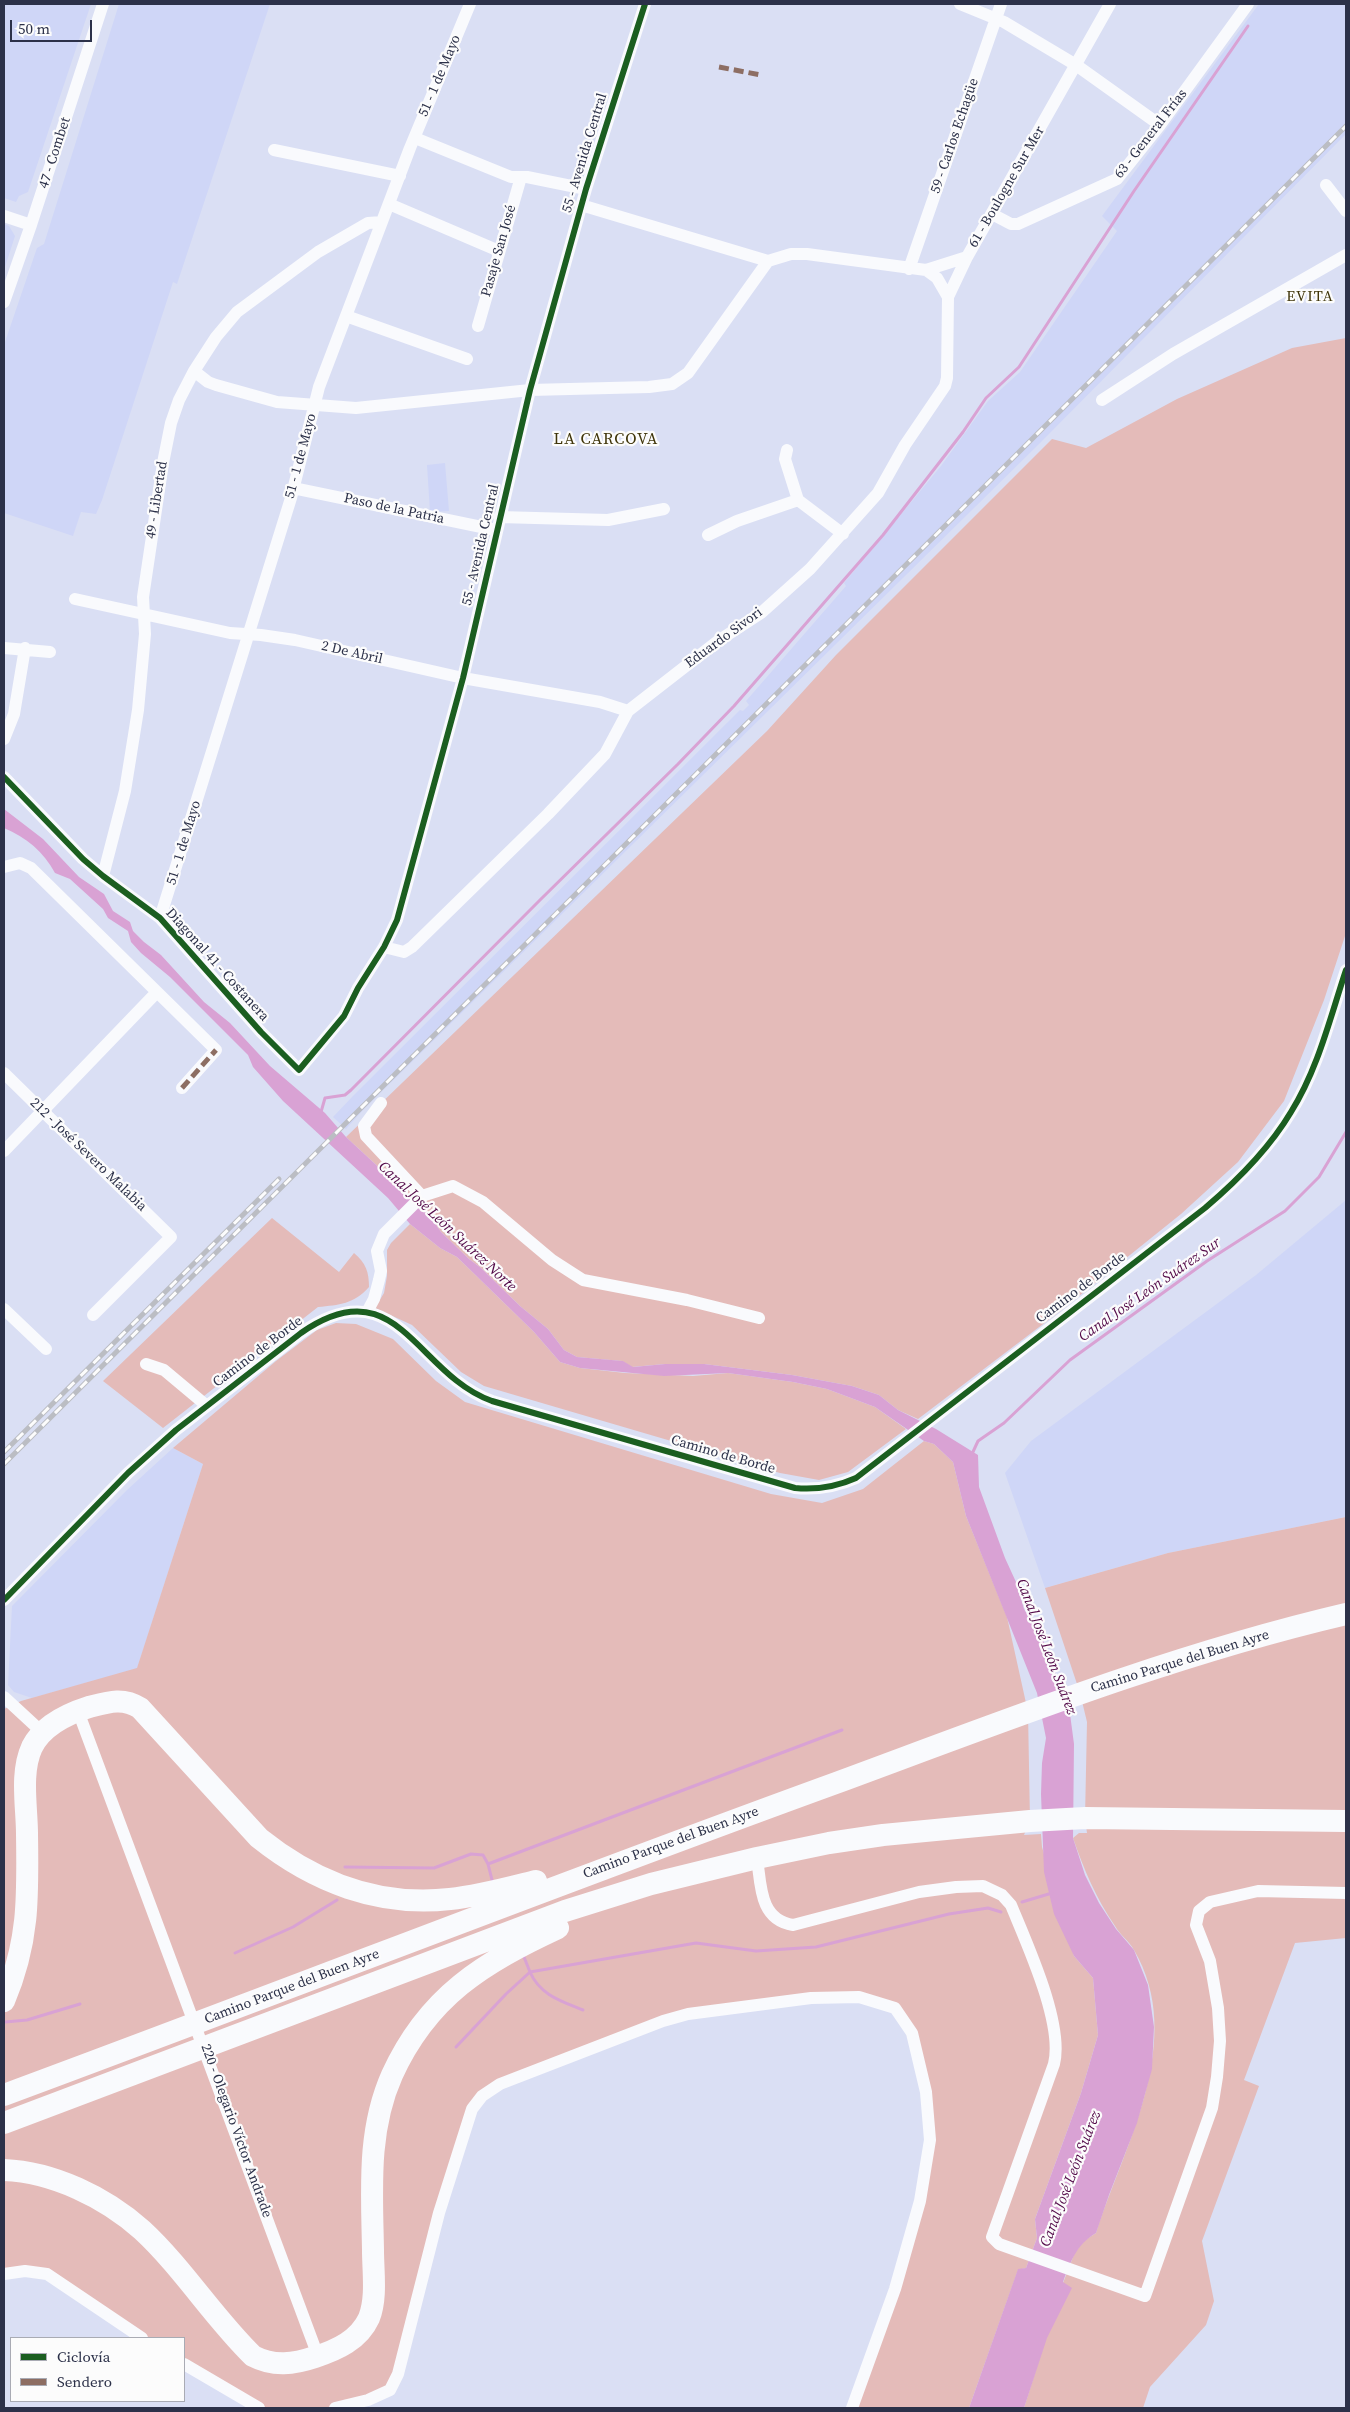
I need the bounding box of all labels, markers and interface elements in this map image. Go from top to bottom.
scale bar [12,10,95,42]
text: 50 m [18,18,50,39]
street label: 51 - 1 de Mayo [415,32,465,120]
street label: 59 - Carlos Echagüe [927,76,983,196]
street label: 63 - General Frías [1111,86,1191,182]
street label: 55 - Avenida Central [559,91,611,215]
street label: 47 - Combet [36,115,74,191]
street label: 61 - Boulogne Sur Mer [965,123,1049,251]
street label: Pasaje San José [478,203,520,299]
district label: EVITA [1286,288,1334,306]
street label: 51 - 1 de Mayo [282,412,320,500]
district label: LA CARCOVA [552,430,660,450]
street label: 49 - Libertad [143,460,171,540]
street label: 55 - Avenida Central [459,483,503,607]
street label: Paso de la Patria [342,490,446,528]
street label: Eduardo Sivori [682,604,766,672]
street label: 2 De Abril [320,638,384,668]
street label: 51 - 1 de Mayo [163,799,205,887]
street label: Diagonal 41 - Costanera [162,905,272,1025]
street label: 212 - José Severo Malabia [26,1095,150,1215]
water label: Canal José León Suárez Norte [374,1158,520,1296]
water label: Canal José León Suárez Sur [1076,1234,1224,1346]
street label: Camino de Borde [1033,1249,1129,1327]
street label: Camino de Borde [210,1313,306,1391]
street label: Camino de Borde [669,1432,777,1478]
water label: Canal José León Suárez [1012,1577,1080,1717]
street label: Camino Parque del Buen Ayre [1089,1627,1271,1697]
street label: Camino Parque del Buen Ayre [581,1803,761,1883]
street label: Camino Parque del Buen Ayre [202,1946,382,2028]
street label: 220 - Olegario Víctor Andrade [197,2042,275,2220]
water label: Canal José León Suárez [1037,2109,1105,2249]
legend [10,2337,185,2402]
text: Ciclovía [57,2346,110,2367]
text: Sendero [57,2371,112,2392]

